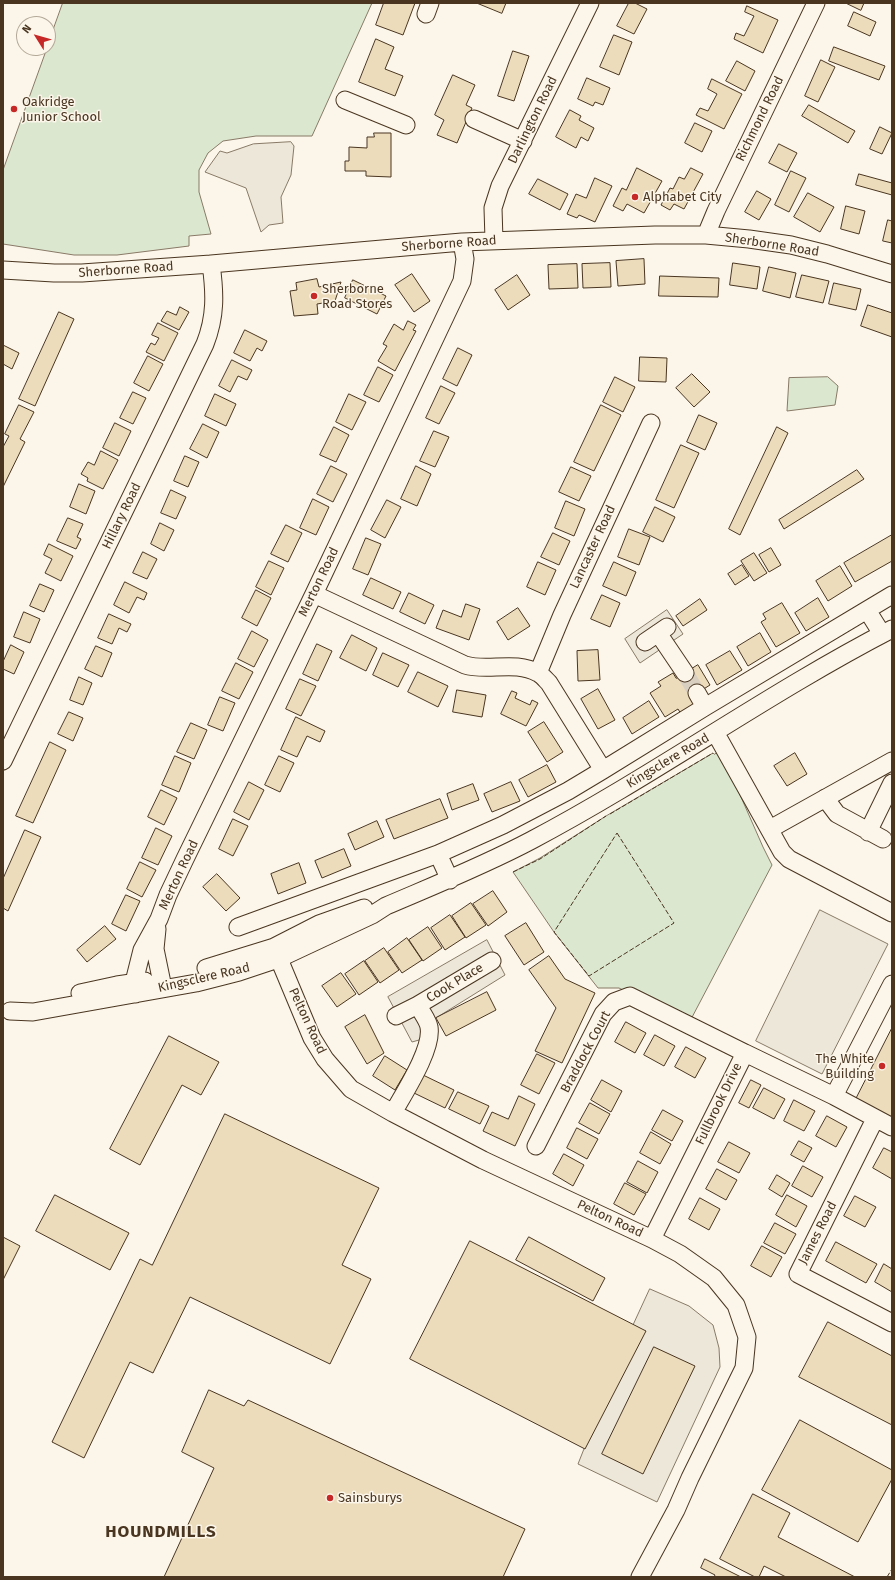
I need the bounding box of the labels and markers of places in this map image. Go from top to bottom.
place label: Oakridge Junior School [22,94,101,125]
marker: Oakridge Junior School [9,104,19,114]
place label: Alphabet City [643,189,722,205]
marker: Alphabet City [630,192,640,202]
place label: Sherborne Road Stores [322,281,392,312]
marker: Sherborne Road Stores [309,291,319,301]
place label: The White Building [816,1051,874,1082]
marker: The White Building [877,1061,887,1071]
place label: Sainsburys [338,1490,402,1506]
marker: Sainsburys [325,1493,335,1503]

